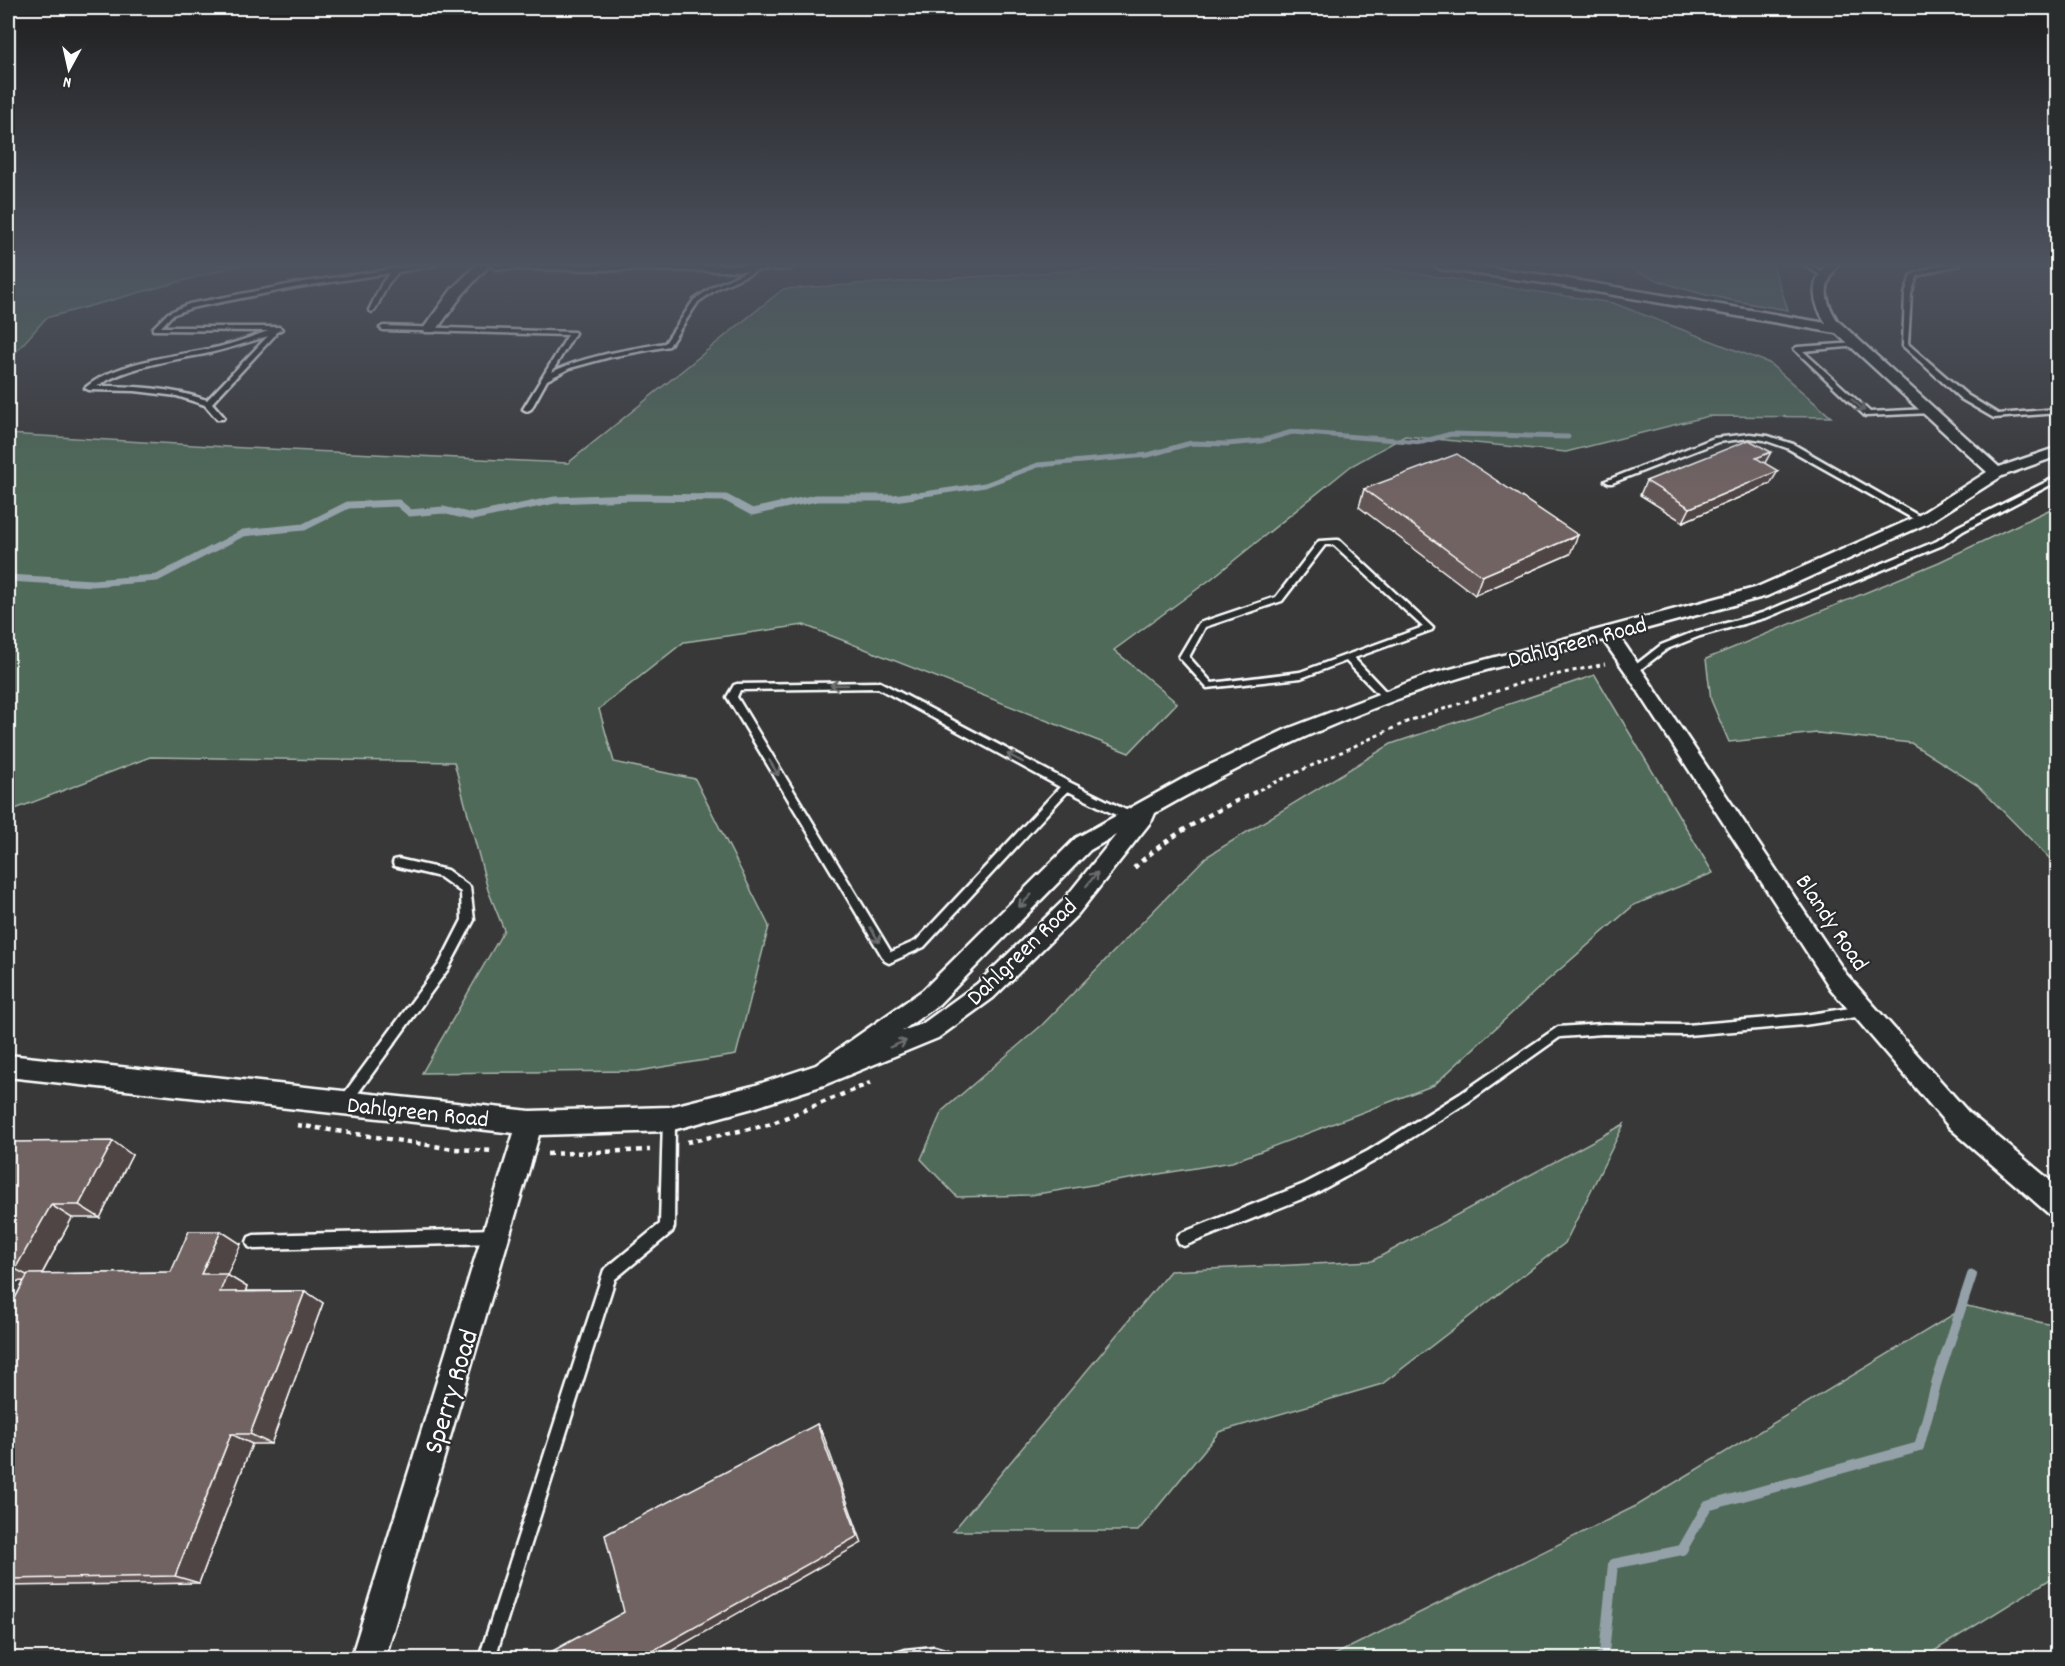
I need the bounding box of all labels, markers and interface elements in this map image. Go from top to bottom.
north arrow [39,39,99,99]
text: N [62,69,73,93]
one-way arrow [1850,398,1865,412]
street label: Dahlgreen Road [1505,609,1651,679]
one-way arrow [829,679,849,690]
one-way arrow [1007,752,1025,763]
one-way arrow [769,759,781,776]
street label: Blandy Road [1785,868,1876,979]
one-way arrow [1086,871,1099,887]
street label: Dahlgreen Road [960,891,1086,1015]
one-way arrow [1018,894,1033,909]
one-way arrow [869,926,882,943]
one-way arrow [888,1038,907,1049]
street label: Dahlgreen Road [345,1090,490,1138]
street label: Sperry Road [416,1325,492,1460]

